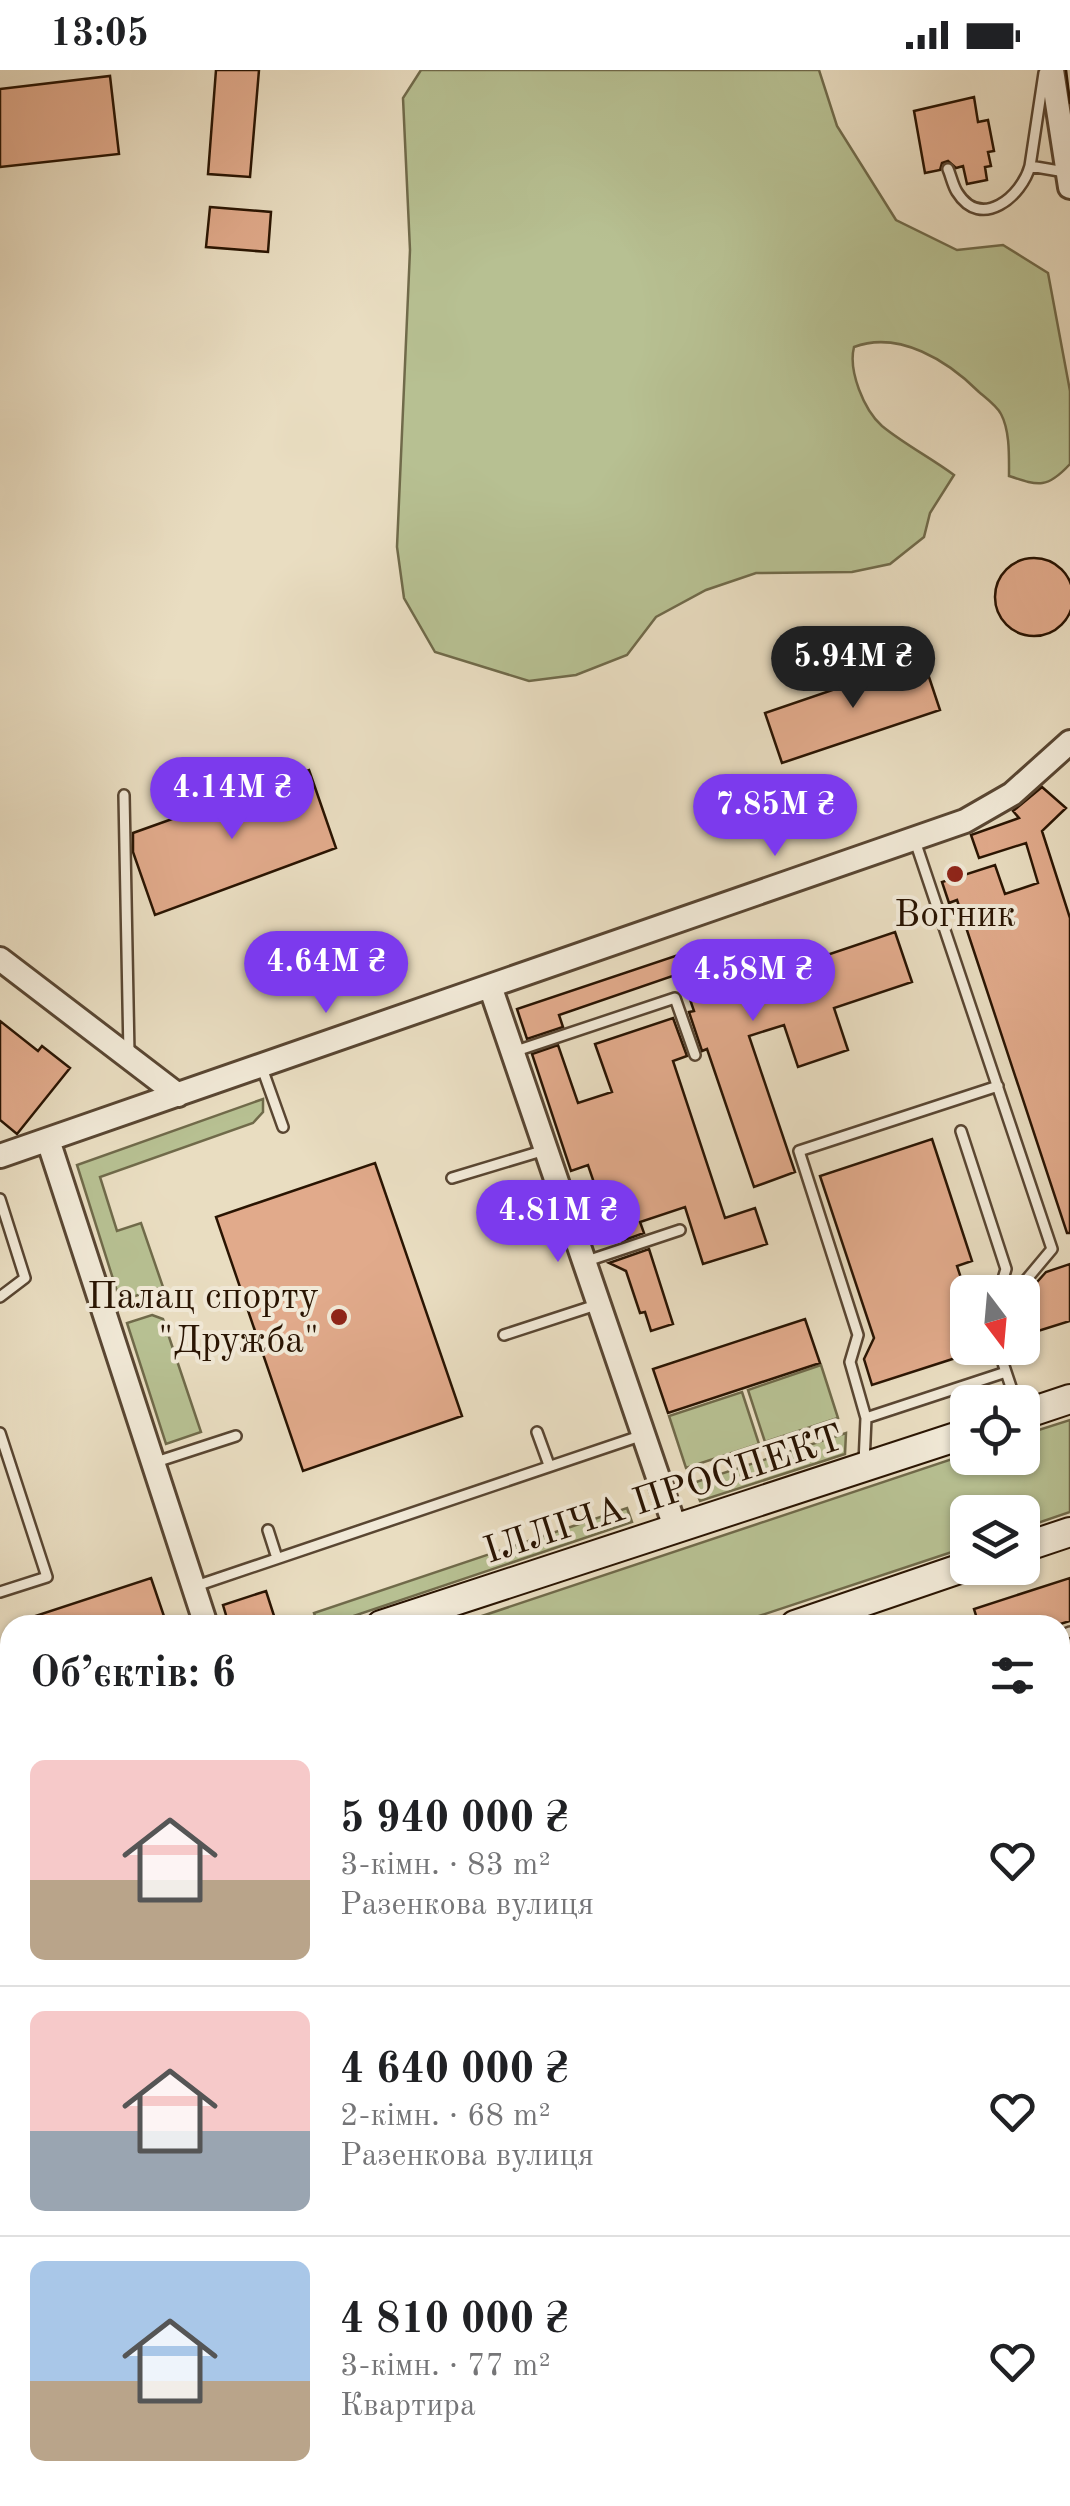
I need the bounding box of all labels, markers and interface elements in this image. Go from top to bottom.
text: 13:05 [50,16,149,54]
pin: 5.94M ₴ [761,626,945,711]
text: 5.94M ₴ [793,642,913,674]
pin: 4.14M ₴ [140,757,324,842]
text: 4.14M ₴ [172,773,292,805]
pin: 7.85M ₴ [683,774,867,859]
text: 7.85M ₴ [715,790,835,822]
marker: Вогник [944,863,966,885]
place label: Вогник [894,897,1016,935]
pin: 4.64M ₴ [234,931,418,1016]
pin: 4.58M ₴ [661,939,845,1024]
text: 4.64M ₴ [266,947,386,979]
text: 4.58M ₴ [693,955,813,987]
pin: 4.81M ₴ [466,1180,650,1265]
text: 4.81M ₴ [498,1196,618,1228]
north arrow [950,1275,1040,1365]
map controls [950,1275,1040,1585]
place label: Палац спорту "Дружба" [87,1279,319,1361]
marker: Палац спорту "Дружба" [328,1306,350,1328]
button: locate [950,1385,1040,1475]
street label: ІЛЛІЧА ПРОСПЕКТ [480,1420,848,1572]
button: layers [950,1495,1040,1585]
icon: filters [985,1648,1040,1703]
text: Об’єктів: 6 [30,1654,236,1696]
text: 5 940 000 ₴ [340,1799,569,1841]
icon: home [110,1800,230,1920]
icon: heart [985,1833,1040,1888]
text: 3-кімн. · 83 m² [340,1850,551,1882]
text: Разенкова вулиця [340,1890,594,1922]
text: 4 640 000 ₴ [340,2050,569,2092]
icon: home [110,2051,230,2171]
icon: heart [985,2084,1040,2139]
text: 2-кімн. · 68 m² [340,2101,551,2133]
text: Разенкова вулиця [340,2141,594,2173]
text: 4 810 000 ₴ [340,2300,569,2342]
icon: home [110,2301,230,2421]
icon: heart [985,2334,1040,2389]
text: 3-кімн. · 77 m² [340,2351,551,2383]
text: Квартира [340,2391,476,2423]

